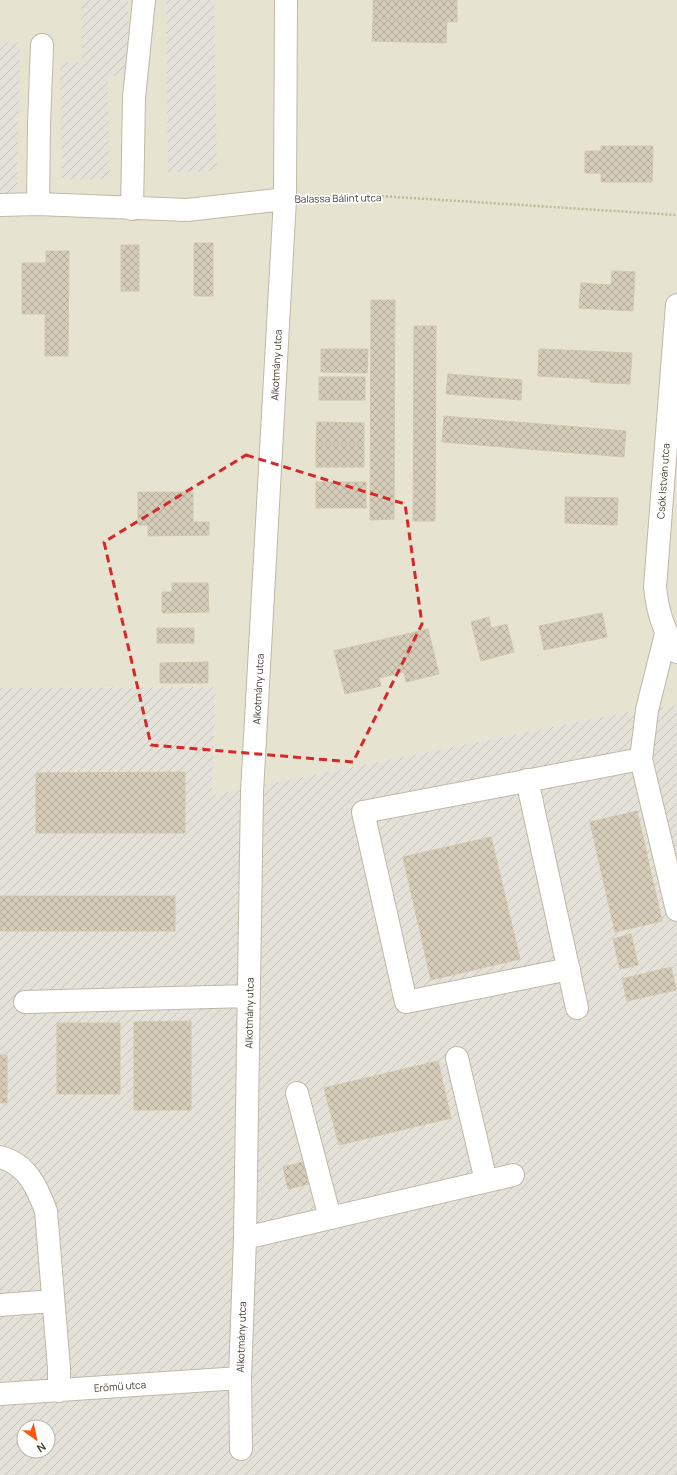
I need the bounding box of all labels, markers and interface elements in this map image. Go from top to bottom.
street label: Balassa Bálint utca [295,190,381,206]
street label: Alkotmány utca [267,329,285,401]
street label: Csók István utca [653,443,673,519]
street label: Alkotmány utca [249,653,267,725]
street label: Alkotmány utca [241,977,257,1049]
street label: Alkotmány utca [233,1301,249,1373]
street label: Erőmű utca [93,1377,147,1395]
north arrow [16,1419,56,1459]
text: N [34,1439,49,1456]

